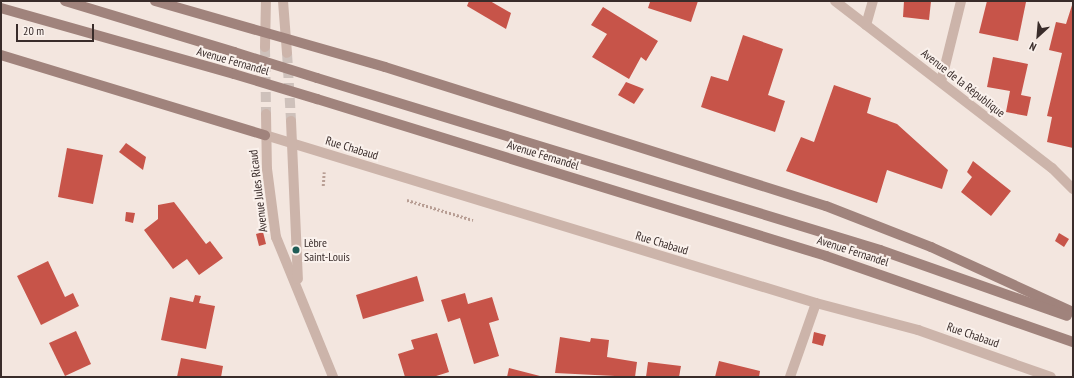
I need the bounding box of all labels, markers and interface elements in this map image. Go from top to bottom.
scale bar [18,16,96,42]
north arrow [1018,16,1058,56]
text: 20 m [23,23,44,38]
text: N [1027,39,1038,54]
street label: Avenue Fernandel [195,44,271,78]
street label: Avenue de la République [918,46,1008,120]
street label: Rue Chabaud [324,133,380,163]
street label: Avenue Fernandel [505,137,581,173]
street label: Avenue Jules Ricaud [246,149,270,233]
street label: Rue Chabaud [634,228,690,258]
street label: Avenue Fernandel [815,233,891,269]
place label: Lèbre Saint-Louis [304,236,350,264]
marker: Lèbre Saint-Louis [291,245,301,255]
street label: Rue Chabaud [945,319,1001,351]

